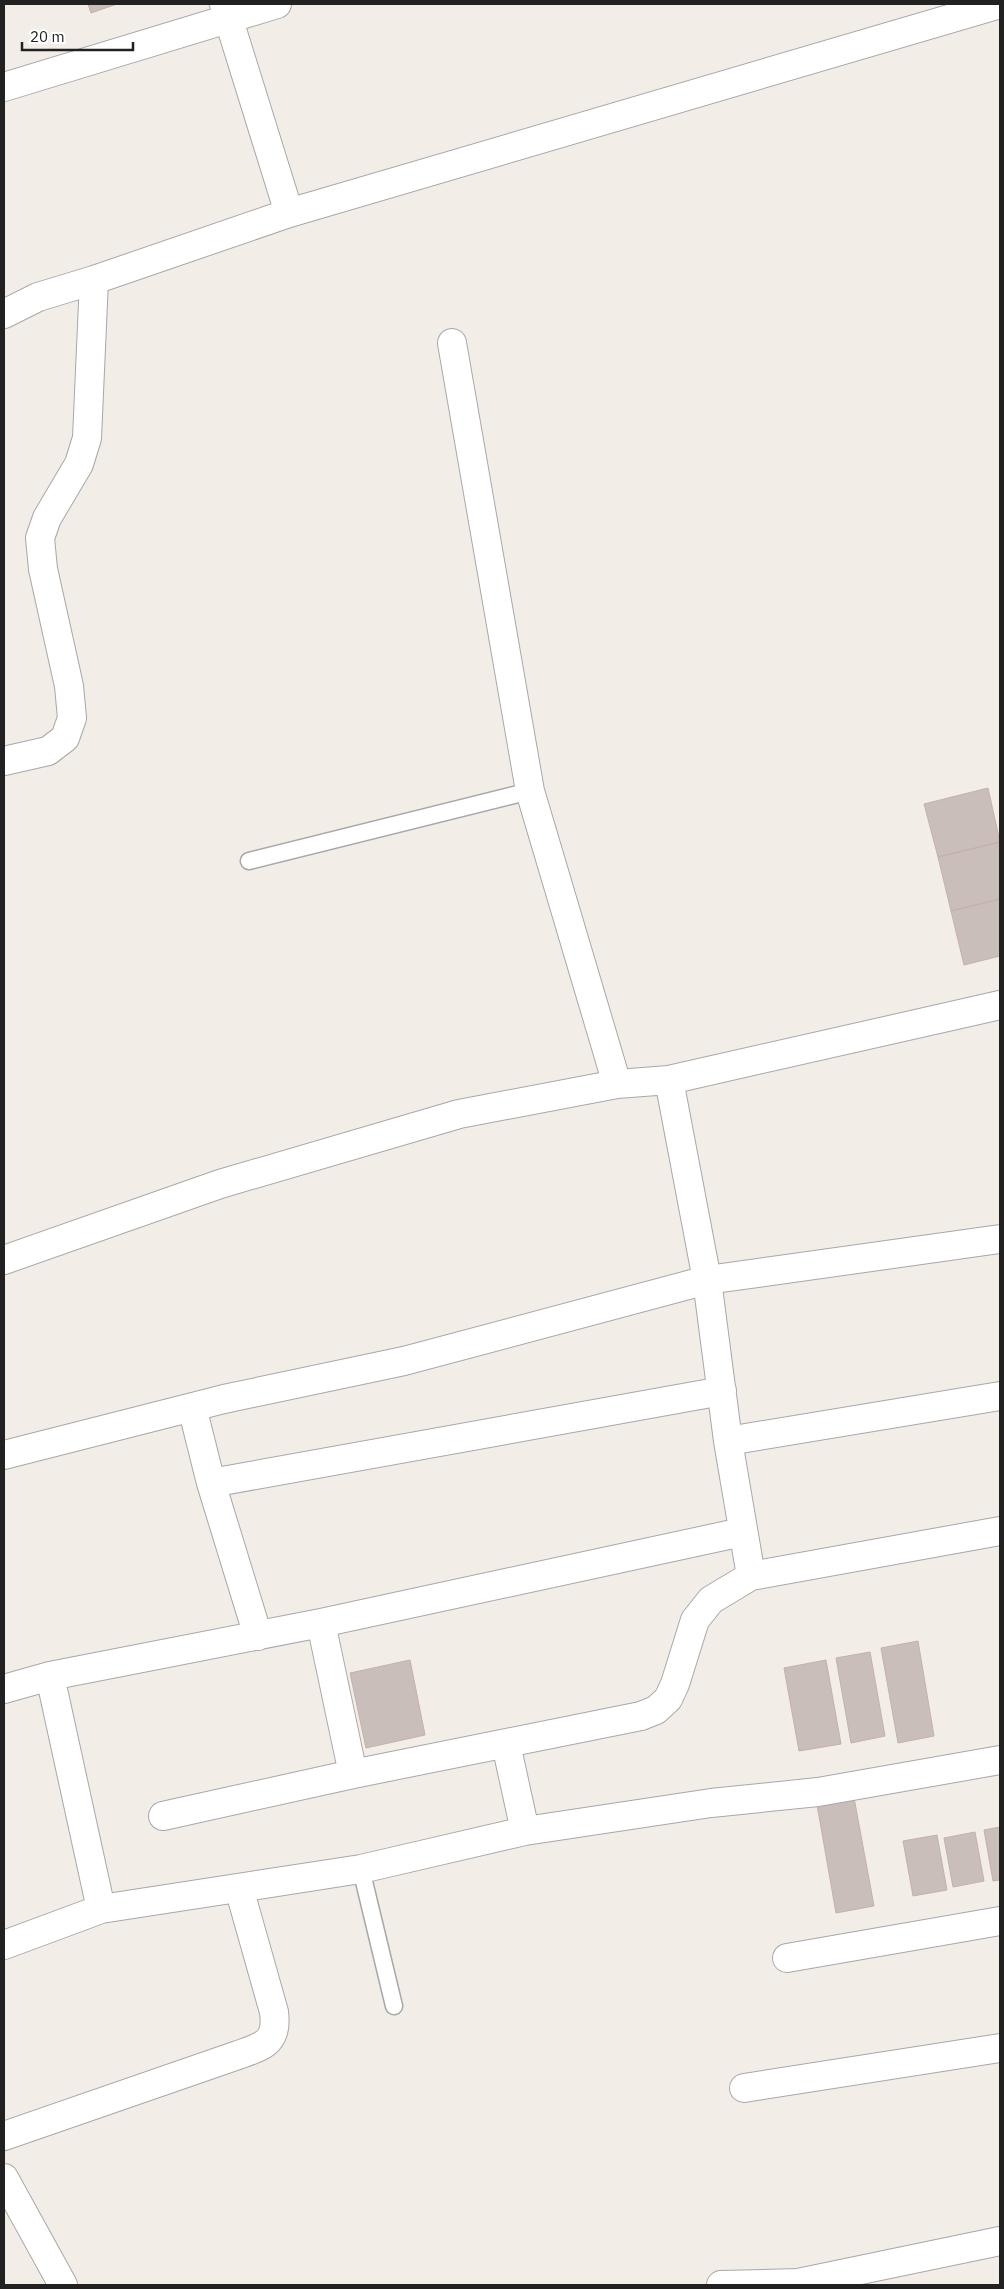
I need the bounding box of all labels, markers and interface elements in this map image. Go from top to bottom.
scale bar [22,20,134,52]
text: 20 m [30,27,65,46]

